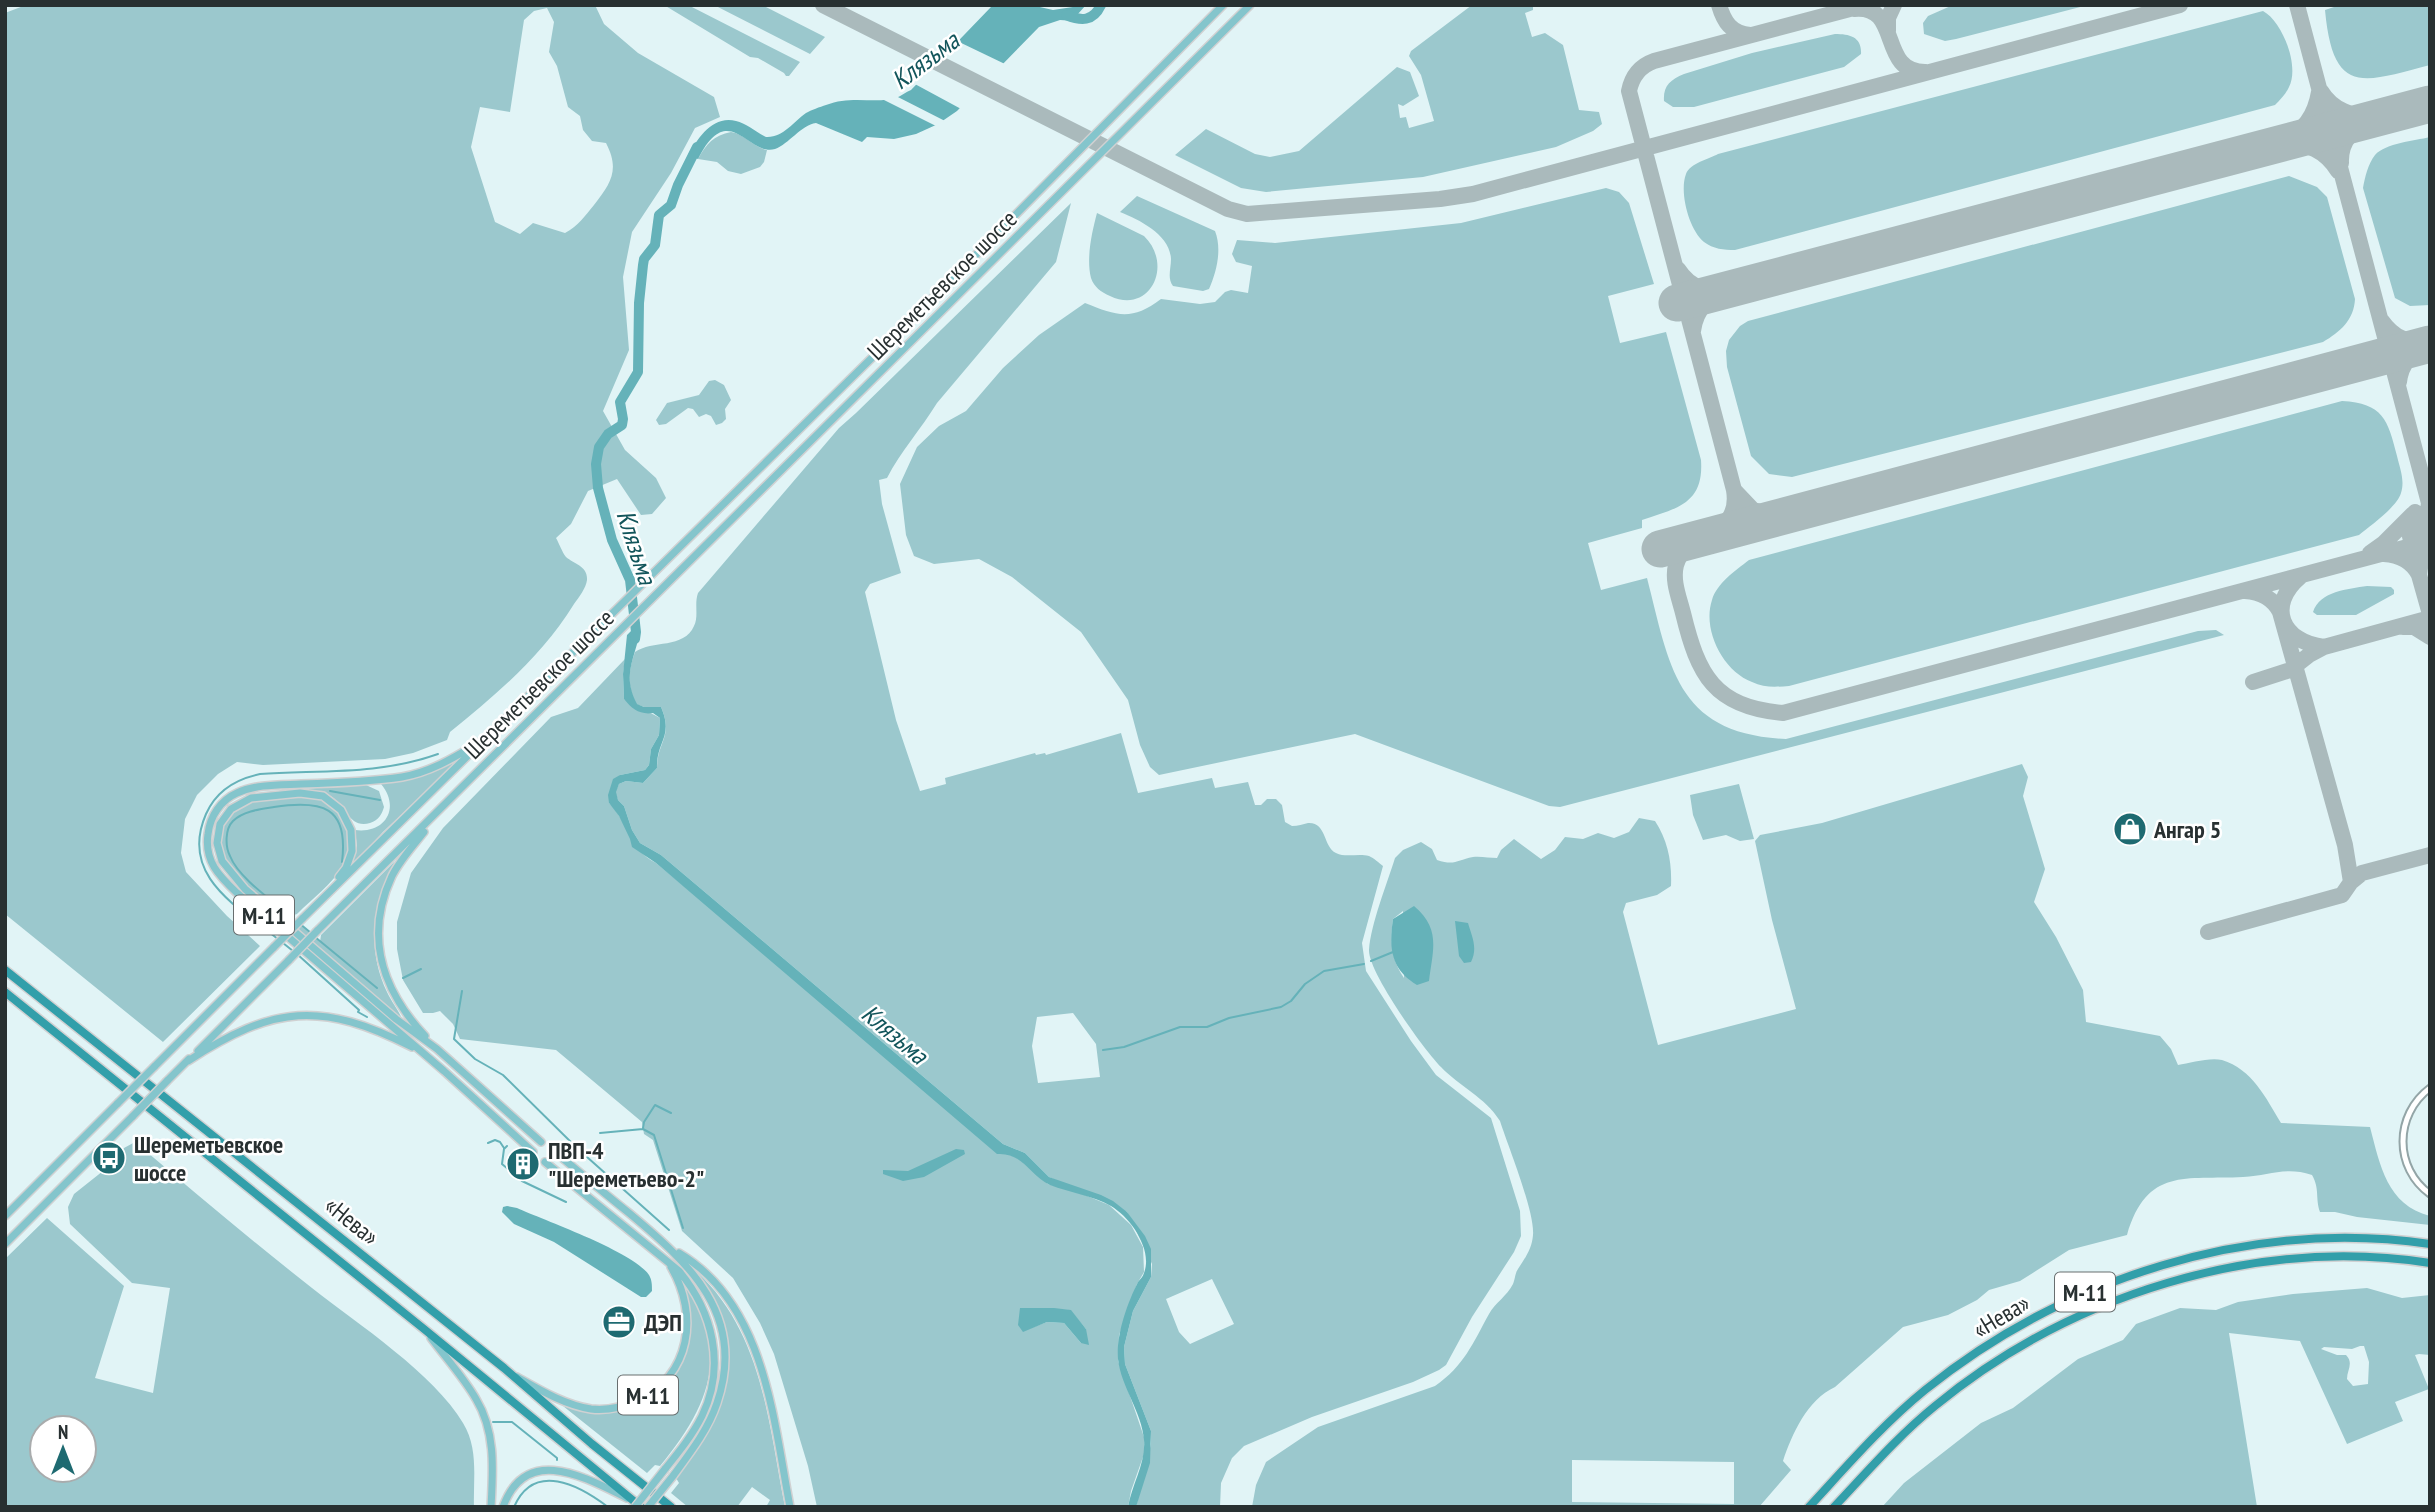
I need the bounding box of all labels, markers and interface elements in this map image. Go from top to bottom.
water label: Клязьма [885,23,967,96]
street label: Шереметьевское шоссе [861,204,1023,366]
water label: Клязьма [610,506,665,590]
street label: Шереметьевское шоссе [458,603,620,765]
shop icon: Ангар 5 [2111,810,2149,848]
place label: Ангар 5 [2153,814,2221,845]
road number: М-11 [234,896,294,934]
water label: Клязьма [855,997,936,1072]
place label: Шереметьевское шоссе [134,1129,283,1188]
place label: ПВП-4 "Шереметьево-2" [548,1135,704,1194]
bus stop icon: Шереметьевское шоссе [90,1139,128,1177]
building icon: ПВП-4 "Шереметьево-2" [504,1145,542,1183]
street label: «Нева» [319,1190,385,1252]
road number: М-11 [2055,1273,2115,1312]
street label: «Нева» [1967,1287,2035,1345]
office icon: ДЭП [600,1303,638,1341]
place label: ДЭП [644,1307,682,1338]
road number: М-11 [618,1376,678,1414]
north arrow [28,1414,98,1484]
text: N [58,1420,68,1444]

